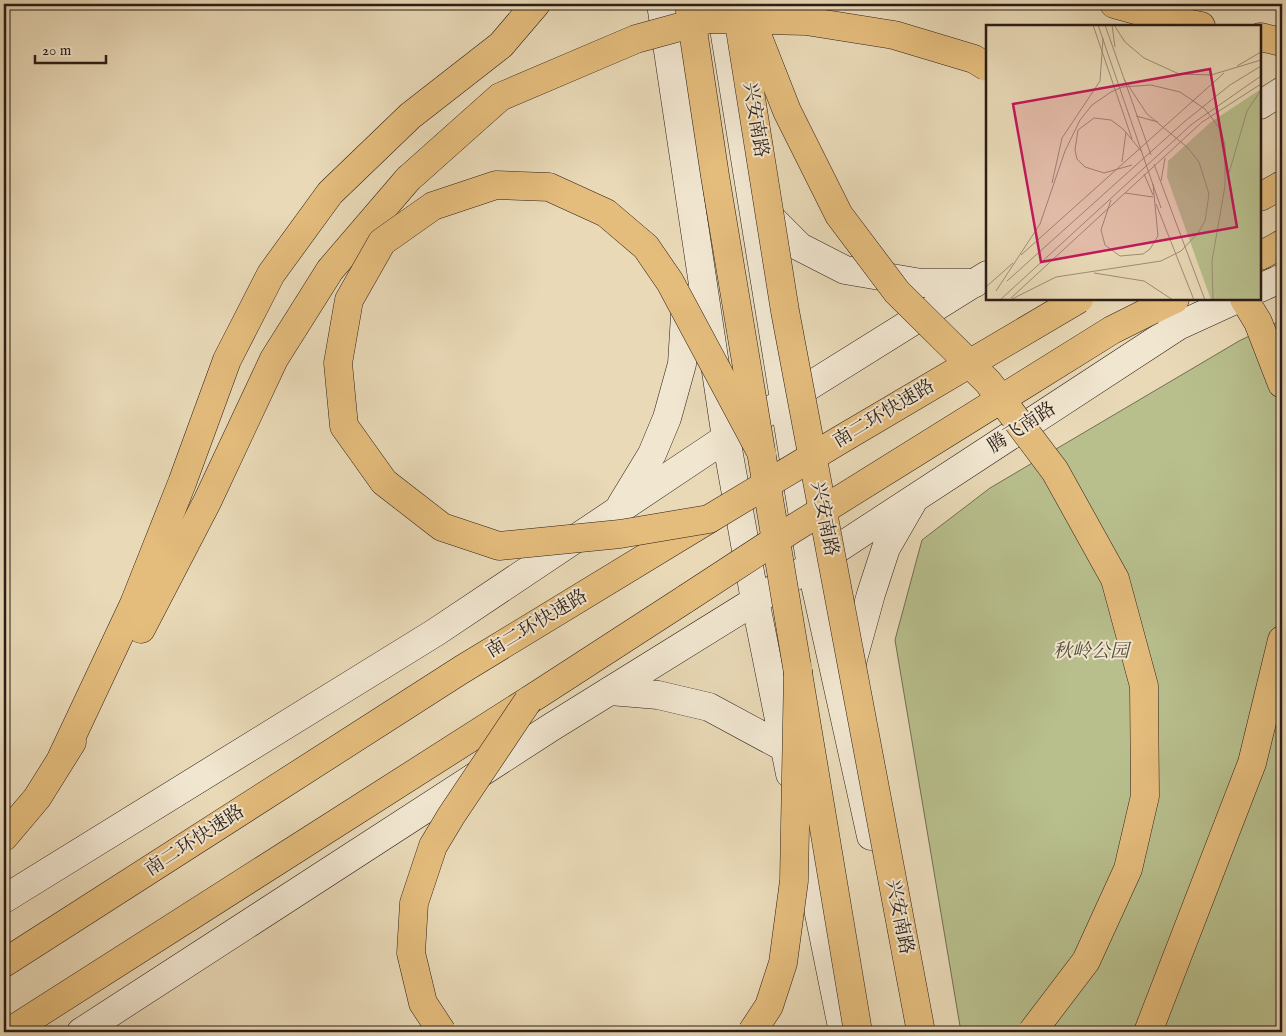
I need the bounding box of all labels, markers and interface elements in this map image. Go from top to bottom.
inset map [986,25,1261,300]
scale bar [35,32,106,64]
text: 20 m [42,41,72,60]
street label: 兴安南路 [737,81,773,159]
street label: 南二环快速路 [829,374,939,454]
street label: 腾飞南路 [984,397,1060,459]
street label: 兴安南路 [805,479,843,559]
street label: 南二环快速路 [482,584,592,664]
park label: 秋岭公园 [1053,640,1132,664]
street label: 南二环快速路 [141,800,249,882]
street label: 兴安南路 [880,877,918,957]

